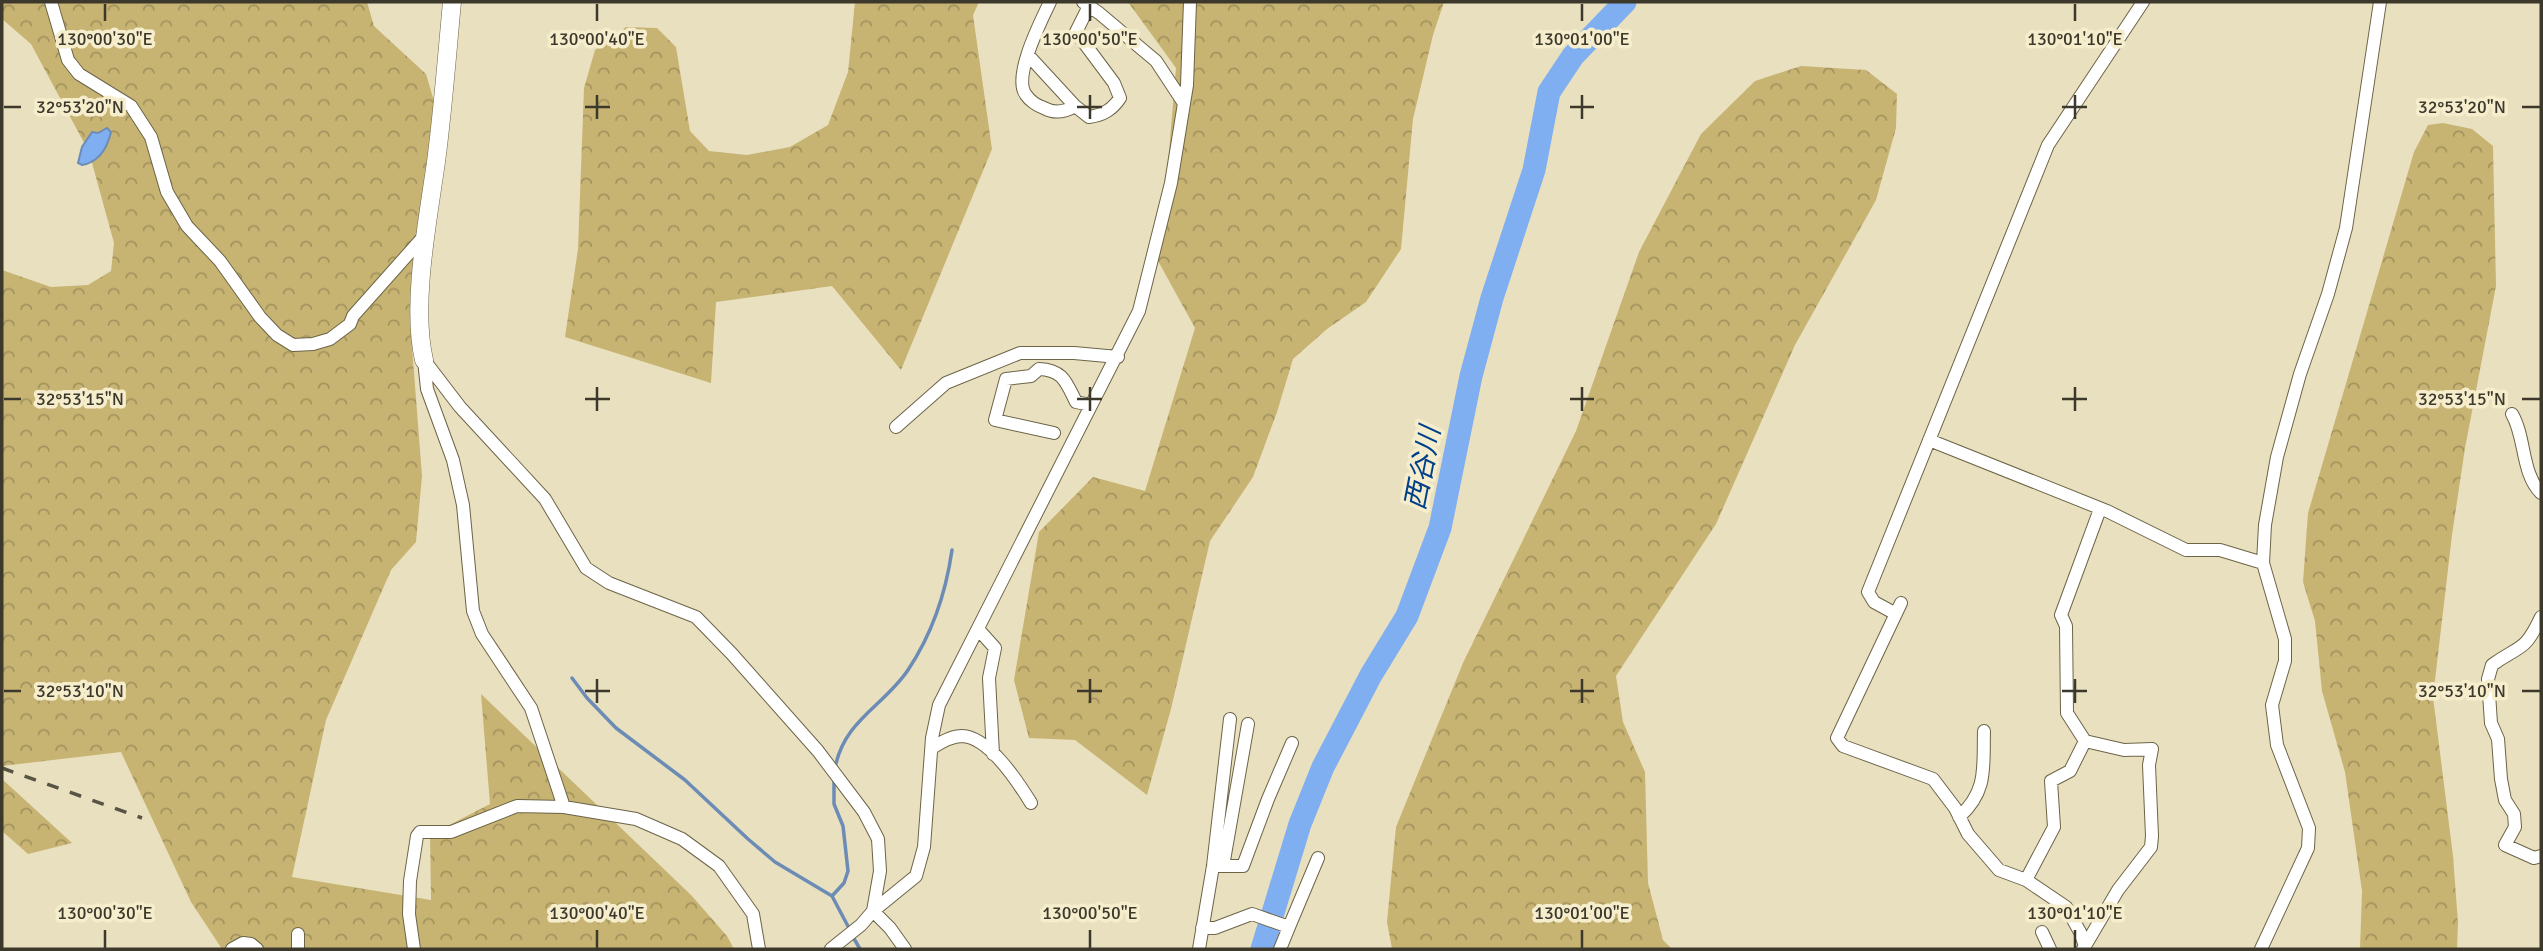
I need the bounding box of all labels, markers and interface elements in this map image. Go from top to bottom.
text: 130°00'30"E [57,28,153,50]
text: 130°00'40"E [549,28,645,50]
text: 130°00'50"E [1042,28,1138,50]
text: 130°01'00"E [1534,28,1630,50]
text: 130°01'10"E [2027,28,2123,50]
text: 32°53'20"N [36,96,124,118]
text: 32°53'20"N [2418,96,2506,118]
text: 32°53'15"N [36,388,124,410]
text: 32°53'15"N [2418,388,2506,410]
water label: 西谷川 [1398,421,1448,513]
text: 32°53'10"N [36,680,124,702]
text: 32°53'10"N [2418,680,2506,702]
text: 130°00'30"E [57,902,153,924]
text: 130°00'40"E [549,902,645,924]
text: 130°00'50"E [1042,902,1138,924]
text: 130°01'00"E [1534,902,1630,924]
text: 130°01'10"E [2027,902,2123,924]

